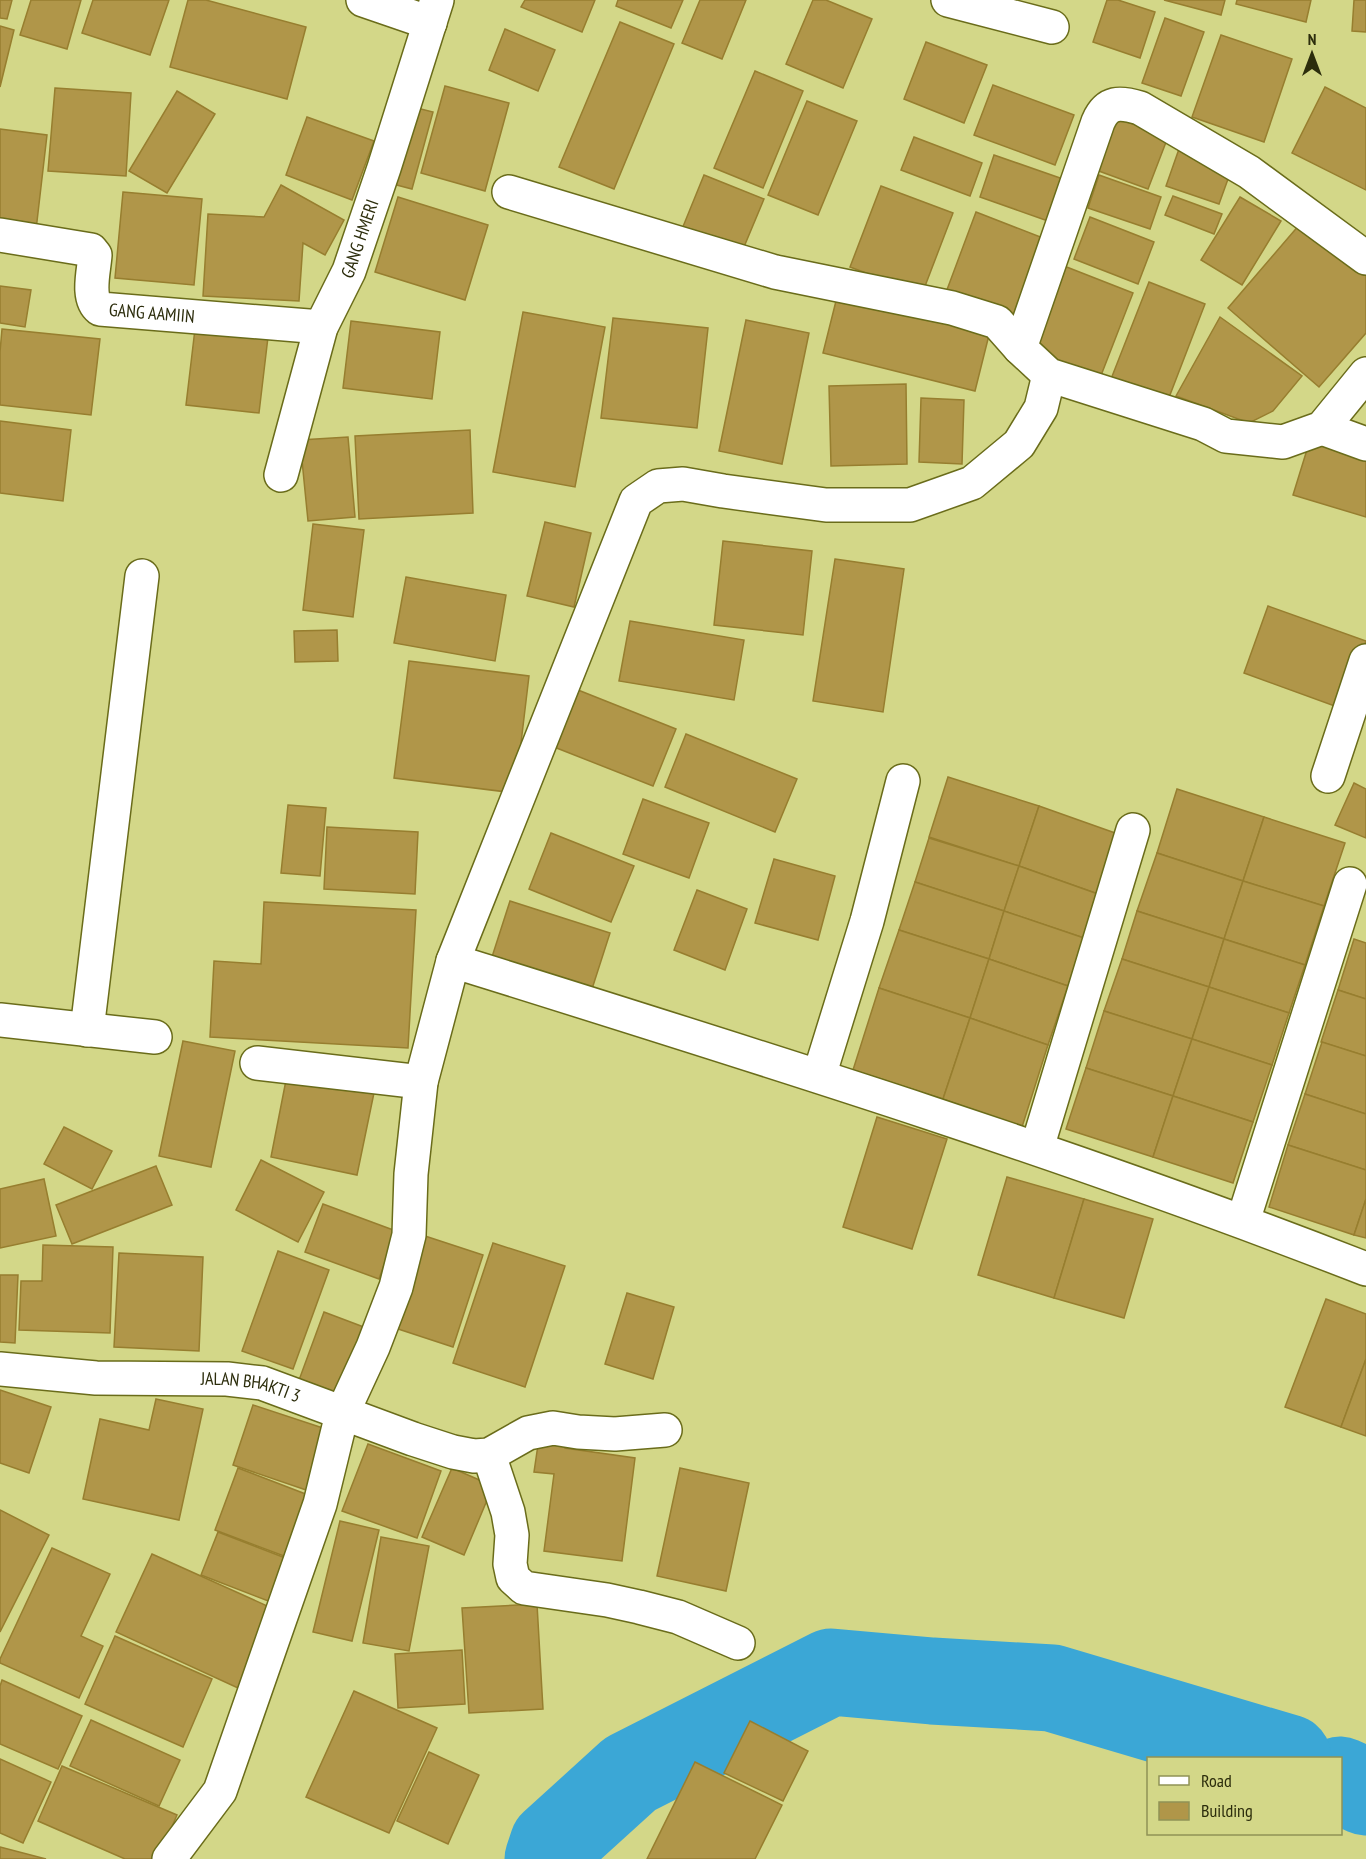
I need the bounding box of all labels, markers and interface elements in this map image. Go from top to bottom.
north arrow [1282,24,1342,84]
text: N [1308,29,1316,49]
street label: GANG HMERI [335,196,383,282]
street label: GANG AAMIIN [108,298,196,328]
street label: JALAN BHAKTI 3 [200,1367,304,1407]
legend [1147,1757,1342,1835]
text: Road [1201,1769,1232,1792]
text: Building [1201,1799,1253,1822]

